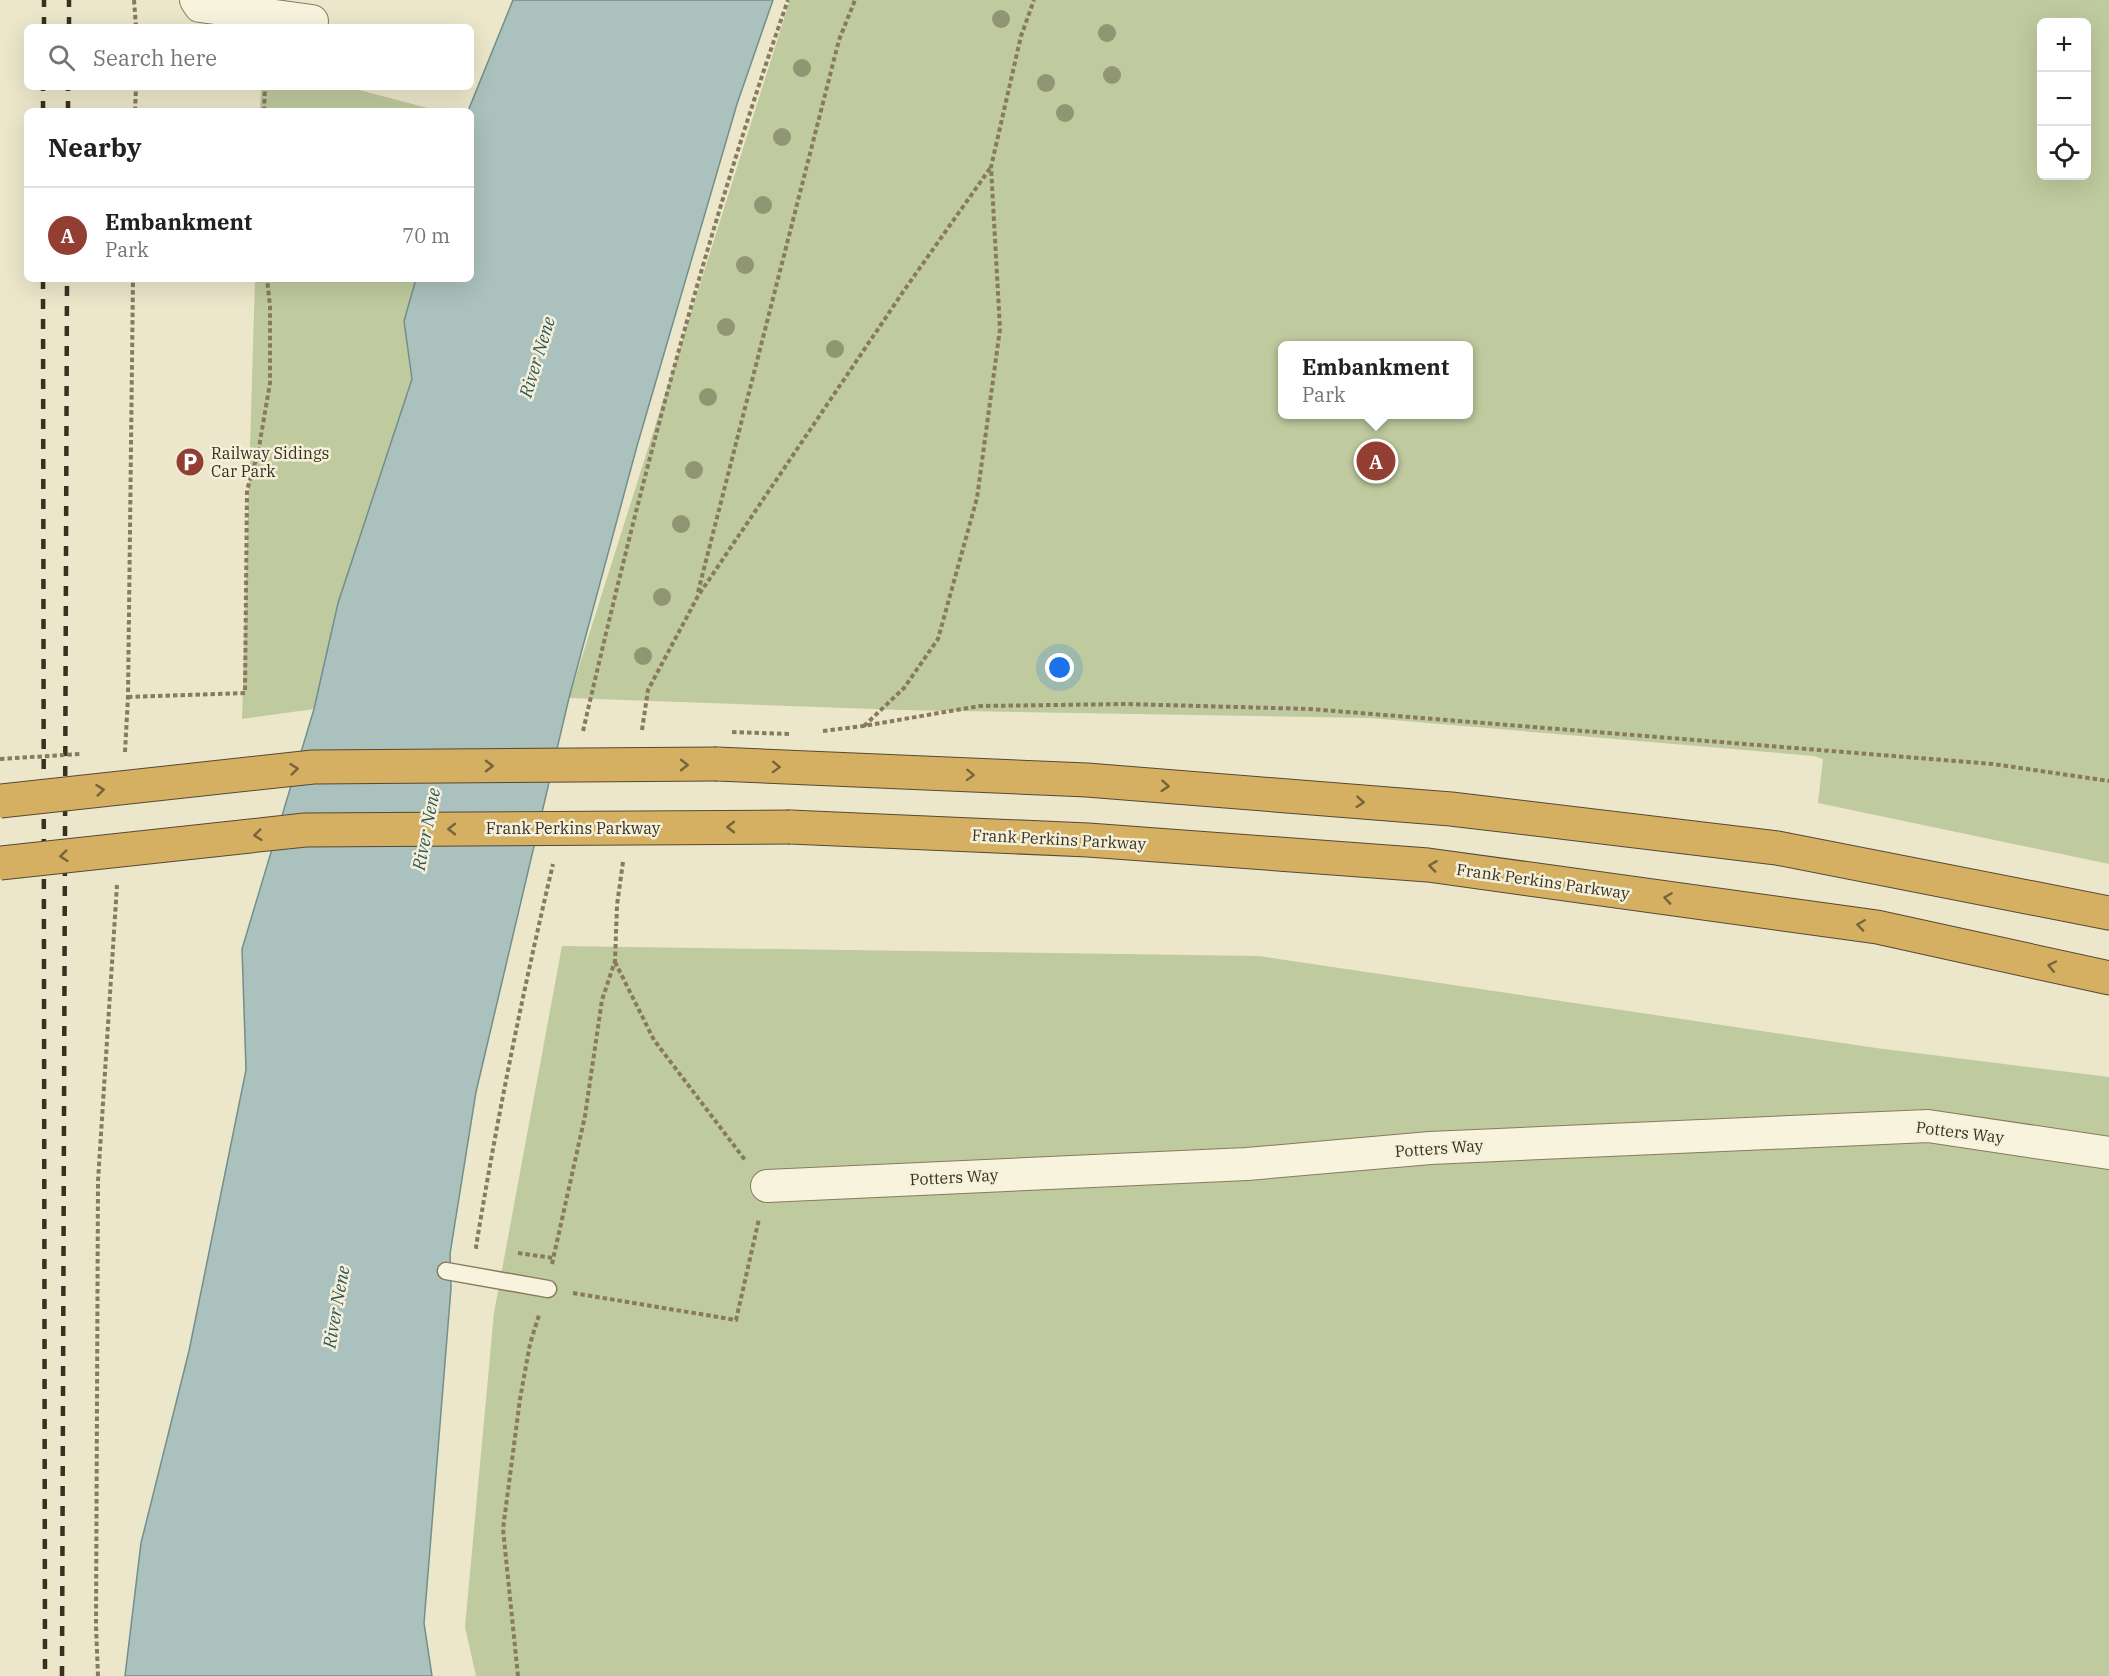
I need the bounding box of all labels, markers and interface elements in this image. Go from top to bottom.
map controls [2037,18,2091,180]
button: + [2037,18,2091,72]
search box [24,24,474,90]
icon: search [45,41,78,74]
text: Search here [93,43,217,72]
button: − [2037,72,2091,126]
button: locate [2037,126,2091,180]
text: Nearby [48,130,142,164]
text: Embankment [105,207,252,236]
text: A [61,222,74,249]
text: 70 m [402,222,450,249]
text: Park [105,236,149,263]
water label: River Nene [514,314,560,401]
popup [1278,341,1473,419]
text: Embankment [1302,352,1449,381]
text: Park [1302,381,1346,408]
pin: A [1356,438,1396,484]
place label: Railway Sidings Car Park [211,443,329,481]
parking icon: Railway Sidings Car Park [174,446,206,478]
your location [1045,653,1074,682]
one-way arrow [679,758,688,771]
one-way arrow [484,760,493,772]
one-way arrow [771,760,780,773]
one-way arrow [289,763,298,776]
one-way arrow [966,769,975,782]
one-way arrow [1161,780,1170,793]
one-way arrow [95,784,104,797]
water label: River Nene [407,786,445,873]
one-way arrow [1355,795,1364,808]
street label: Frank Perkins Parkway [486,818,661,838]
one-way arrow [727,821,736,833]
one-way arrow [448,823,457,835]
street label: Frank Perkins Parkway [971,824,1147,854]
one-way arrow [253,828,262,841]
one-way arrow [59,849,68,862]
street label: Frank Perkins Parkway [1455,859,1631,903]
one-way arrow [1429,860,1438,872]
one-way arrow [1663,893,1673,905]
one-way arrow [1857,920,1866,932]
one-way arrow [2047,960,2057,973]
street label: Potters Way [1915,1117,2006,1147]
street label: Potters Way [1394,1135,1484,1161]
street label: Potters Way [909,1165,999,1189]
water label: River Nene [317,1264,355,1351]

